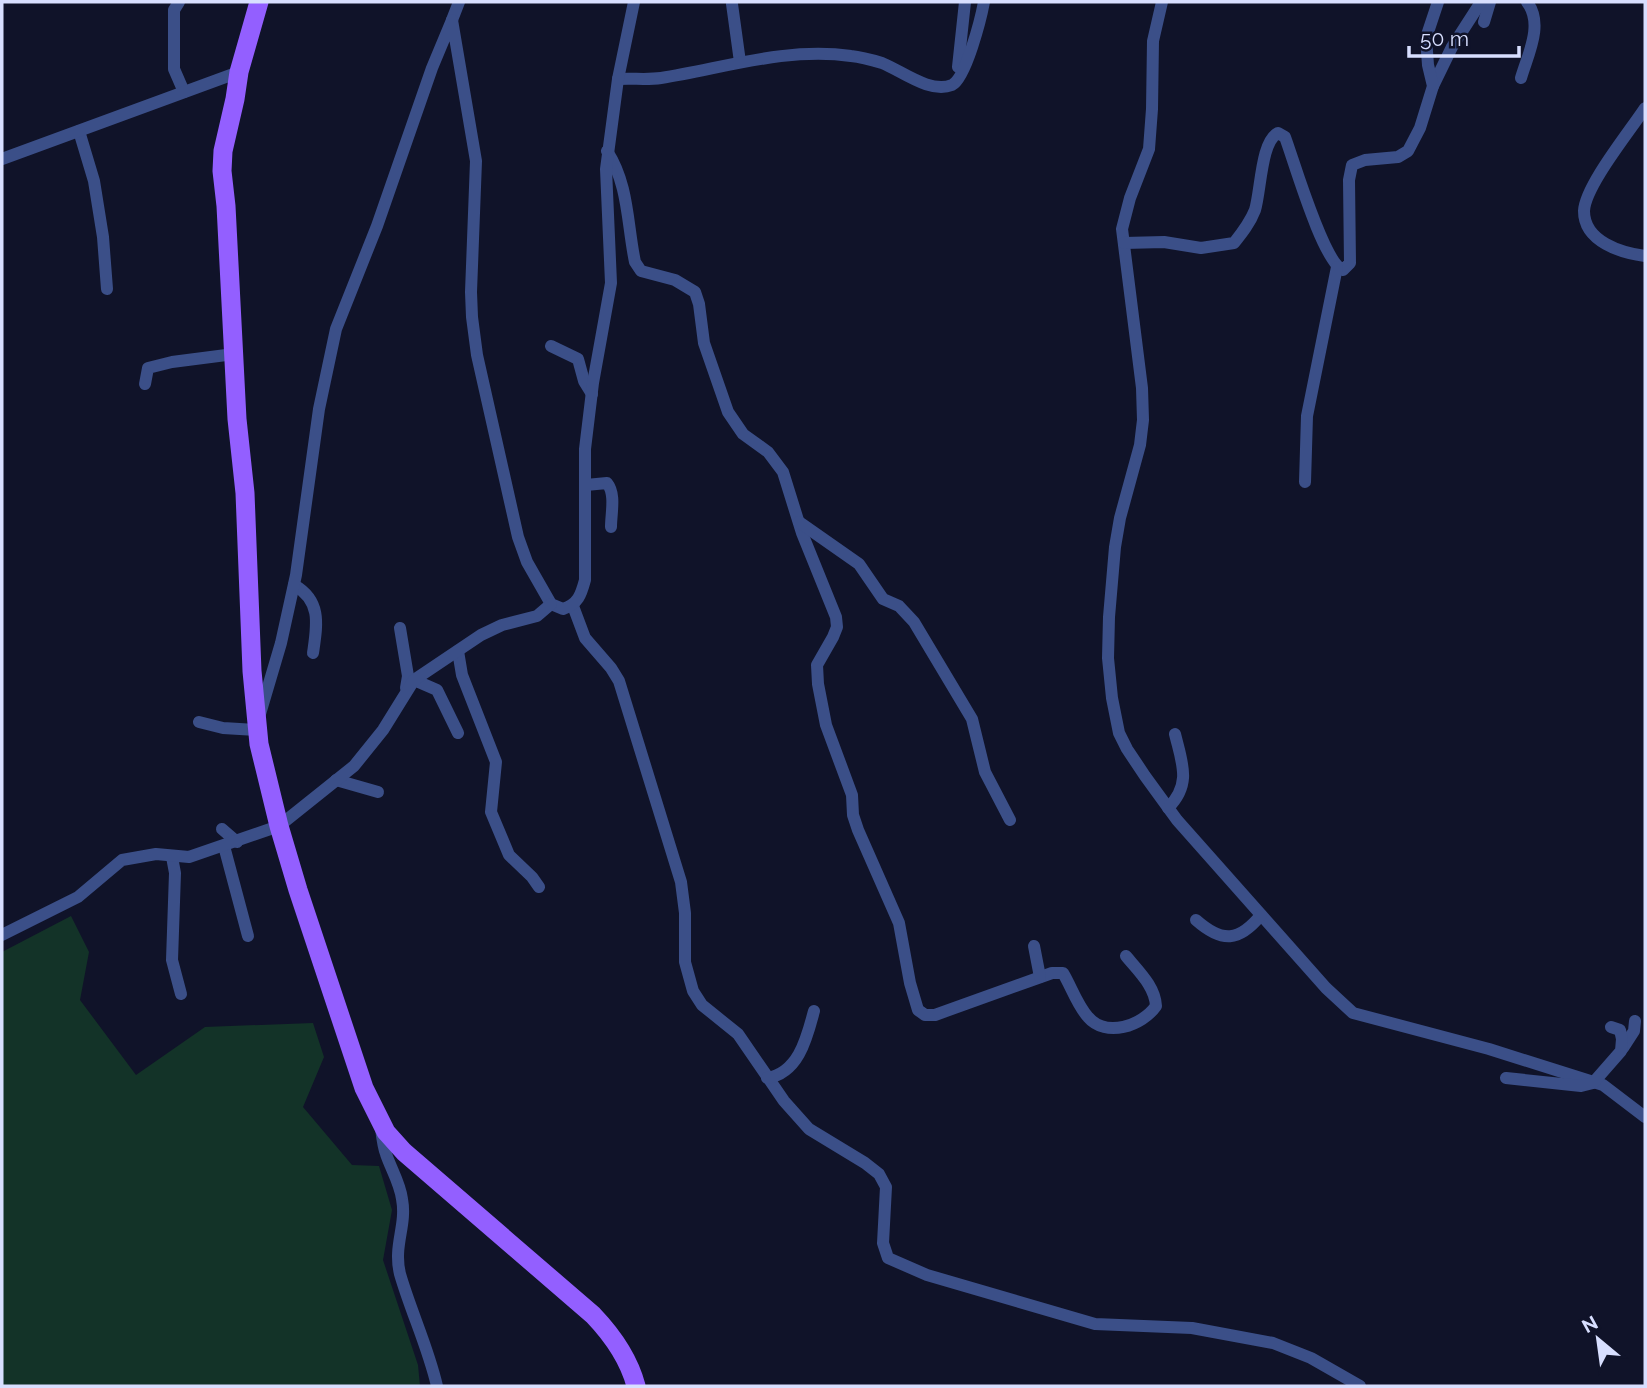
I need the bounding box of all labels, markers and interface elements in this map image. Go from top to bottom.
scale bar [1409,14,1519,58]
text: 50 m [1420,26,1469,51]
north arrow [1563,1304,1633,1374]
text: N [1578,1311,1601,1337]

